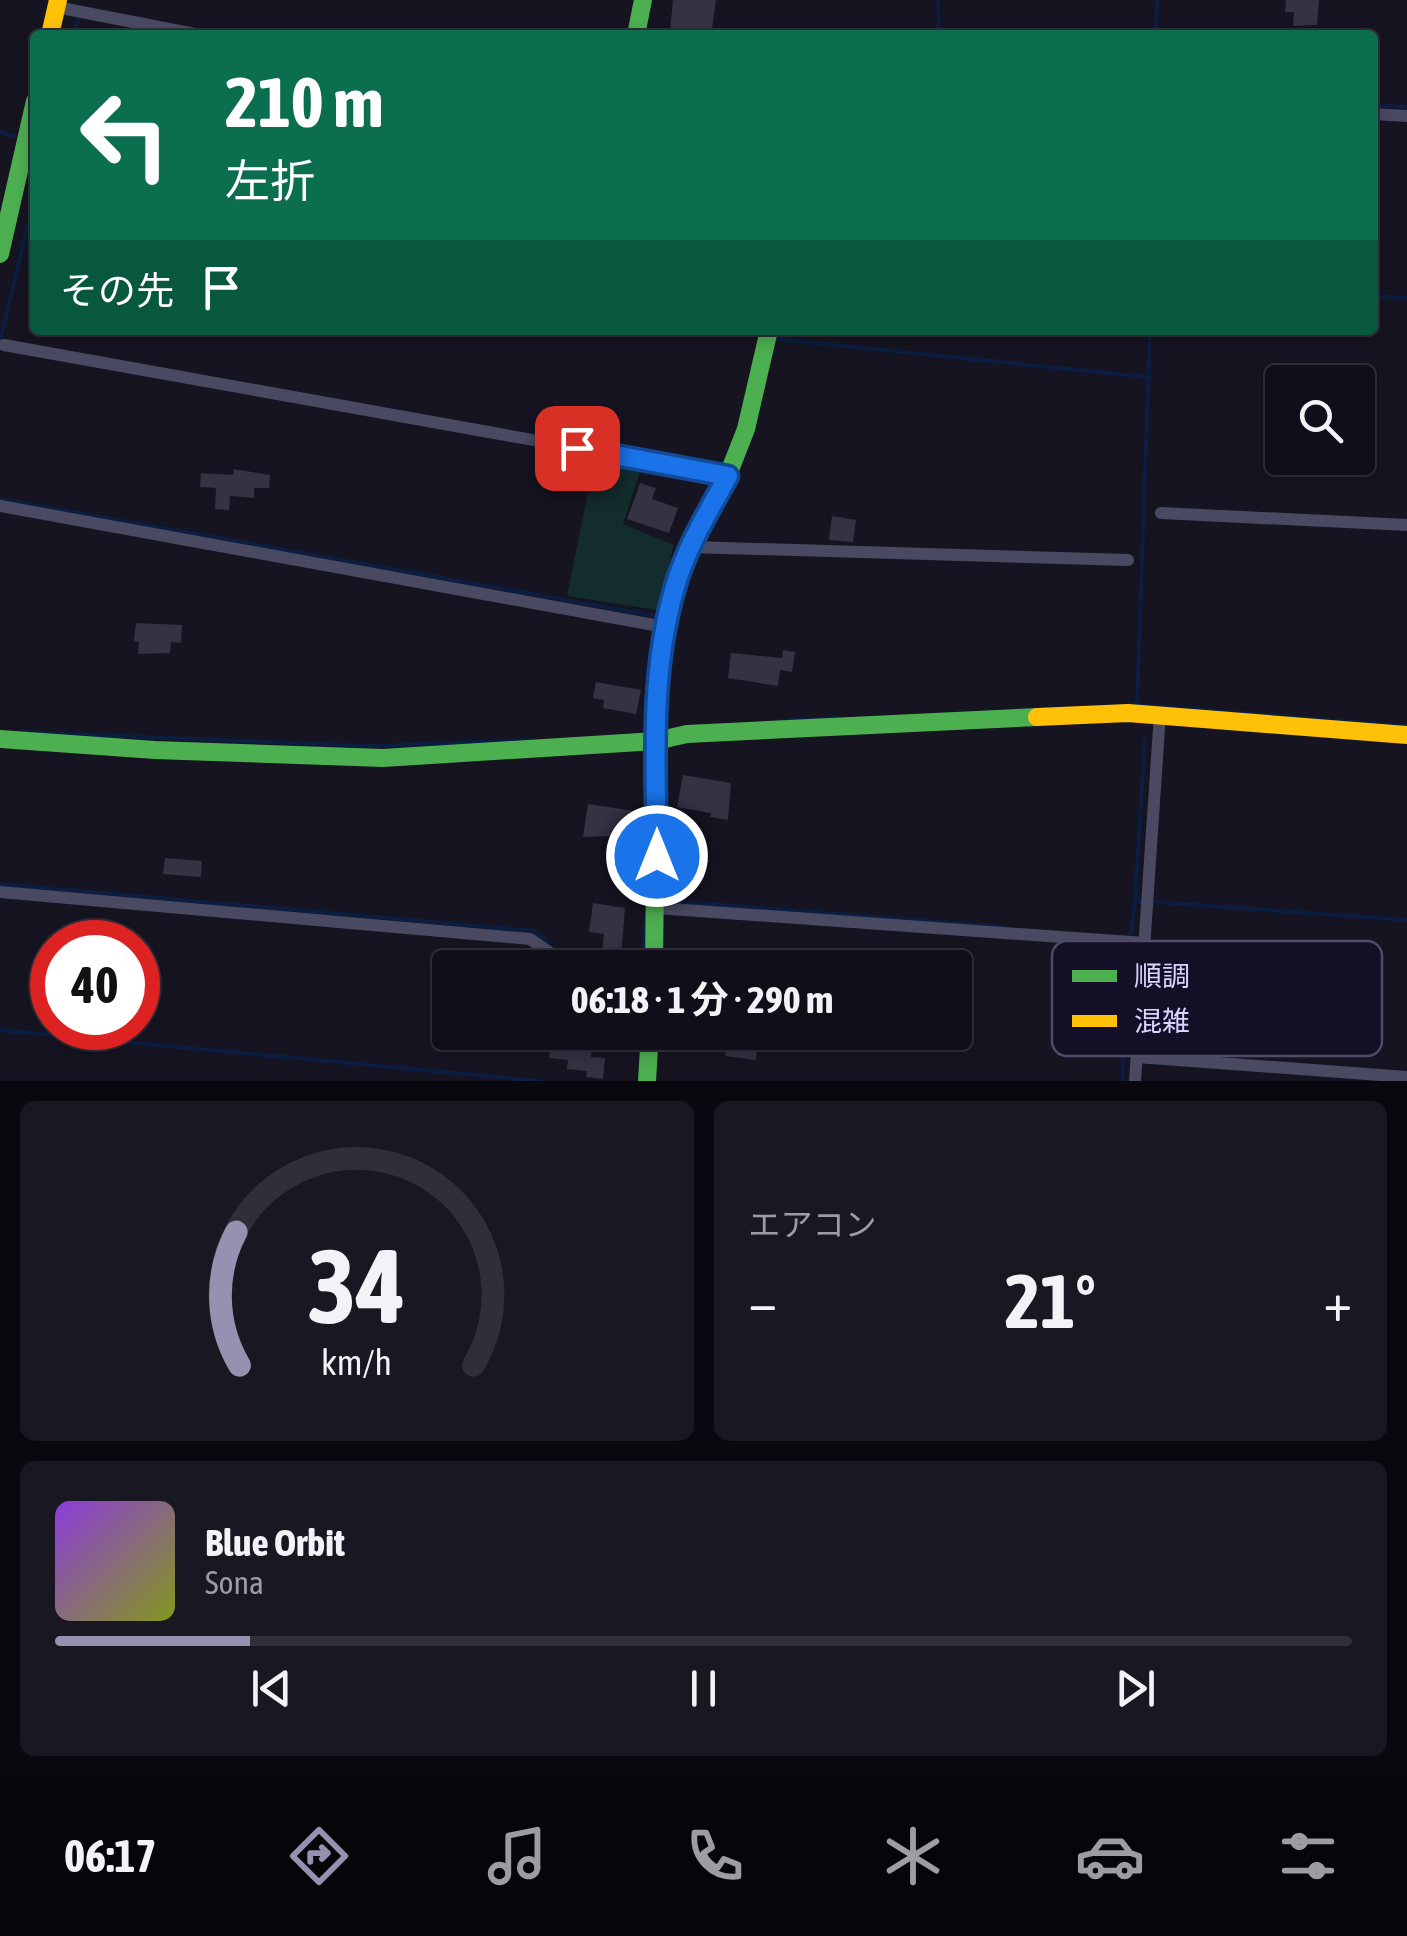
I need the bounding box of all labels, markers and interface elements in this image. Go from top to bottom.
text: 210 m [225,62,384,142]
icon: left [60,70,190,200]
text: 左折 [225,155,315,207]
icon: arrive [194,260,249,315]
text: その先 [60,269,174,312]
map controls [1265,365,1375,475]
button: search [1265,365,1375,475]
pin [535,406,620,491]
icon: arrive [550,421,605,476]
position arrow [605,804,709,908]
speed limit sign: 40 [30,920,160,1050]
legend [1052,941,1382,1056]
text: 順調 [1134,960,1190,992]
text: 06:18 · 1 分 · 290 m [571,978,833,1021]
text: 混雑 [1134,1005,1190,1037]
text: エアコン [749,1206,877,1243]
text: 34 [308,1226,406,1345]
text: 21° [1005,1258,1096,1344]
text: − [749,1270,777,1333]
text: + [1323,1270,1352,1333]
text: km/h [321,1342,392,1383]
text: Blue Orbit [205,1521,345,1564]
text: Sona [205,1564,264,1601]
icon: previous [244,1661,299,1716]
icon: pause [676,1661,731,1716]
icon: next [1108,1661,1163,1716]
icon: directions [284,1821,354,1891]
icon: music [482,1821,552,1891]
icon: phone [680,1821,750,1891]
icon: climate [878,1821,948,1891]
icon: car [1075,1821,1145,1891]
icon: filters [1273,1821,1343,1891]
text: 06:17 [64,1830,157,1882]

